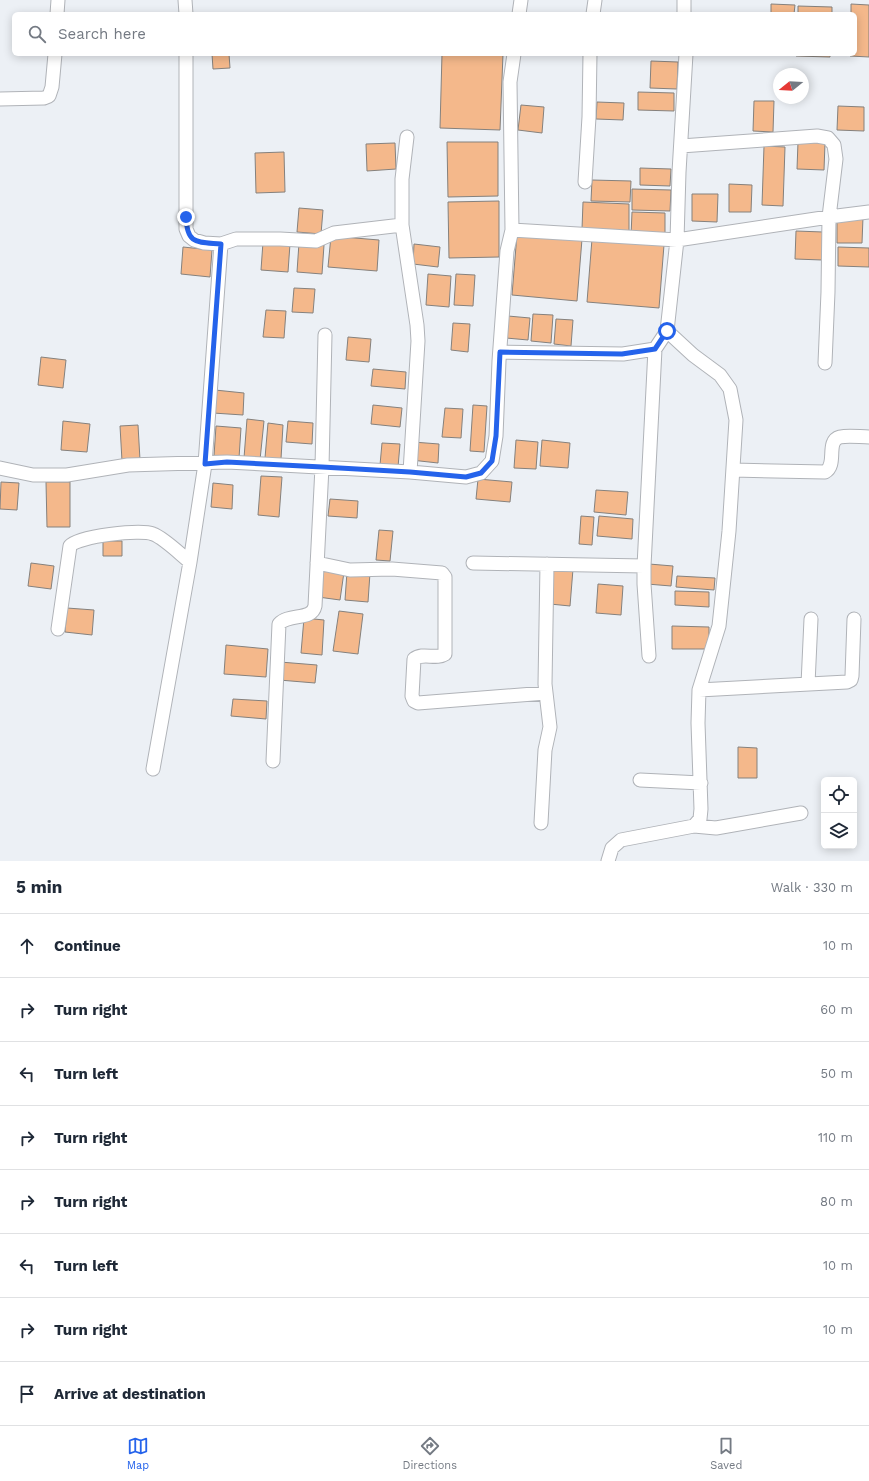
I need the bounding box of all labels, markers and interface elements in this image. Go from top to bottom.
search box [12,12,857,56]
icon: search [26,23,48,45]
text: Search here [58,25,146,43]
north arrow [773,68,809,104]
route end [177,208,195,226]
route start [658,322,676,340]
map controls [821,777,857,849]
button: locate [821,777,857,813]
button: layers [821,813,857,849]
text: 5 min [16,877,62,897]
text: Walk · 330 m [771,880,853,895]
icon: ahead [16,935,38,957]
text: Continue [54,937,121,955]
text: 10 m [823,938,853,953]
icon: right [16,999,38,1021]
text: Turn right [54,1001,127,1019]
text: 60 m [820,1002,853,1017]
icon: left [16,1063,38,1085]
text: Turn left [54,1065,118,1083]
text: 50 m [821,1066,853,1081]
icon: right [16,1127,38,1149]
text: Turn right [54,1129,127,1147]
text: 110 m [818,1130,853,1145]
icon: right [16,1191,38,1213]
text: Turn right [54,1193,127,1211]
text: 80 m [820,1194,853,1209]
icon: left [16,1255,38,1277]
text: Turn left [54,1257,118,1275]
text: 10 m [823,1258,853,1273]
icon: right [16,1319,38,1341]
text: Turn right [54,1321,127,1339]
text: 10 m [823,1322,853,1337]
icon: arrive [16,1383,38,1405]
text: Arrive at destination [54,1385,206,1403]
tab: Map [127,1435,149,1472]
tab: Directions [403,1435,457,1472]
tab: Saved [710,1435,742,1472]

